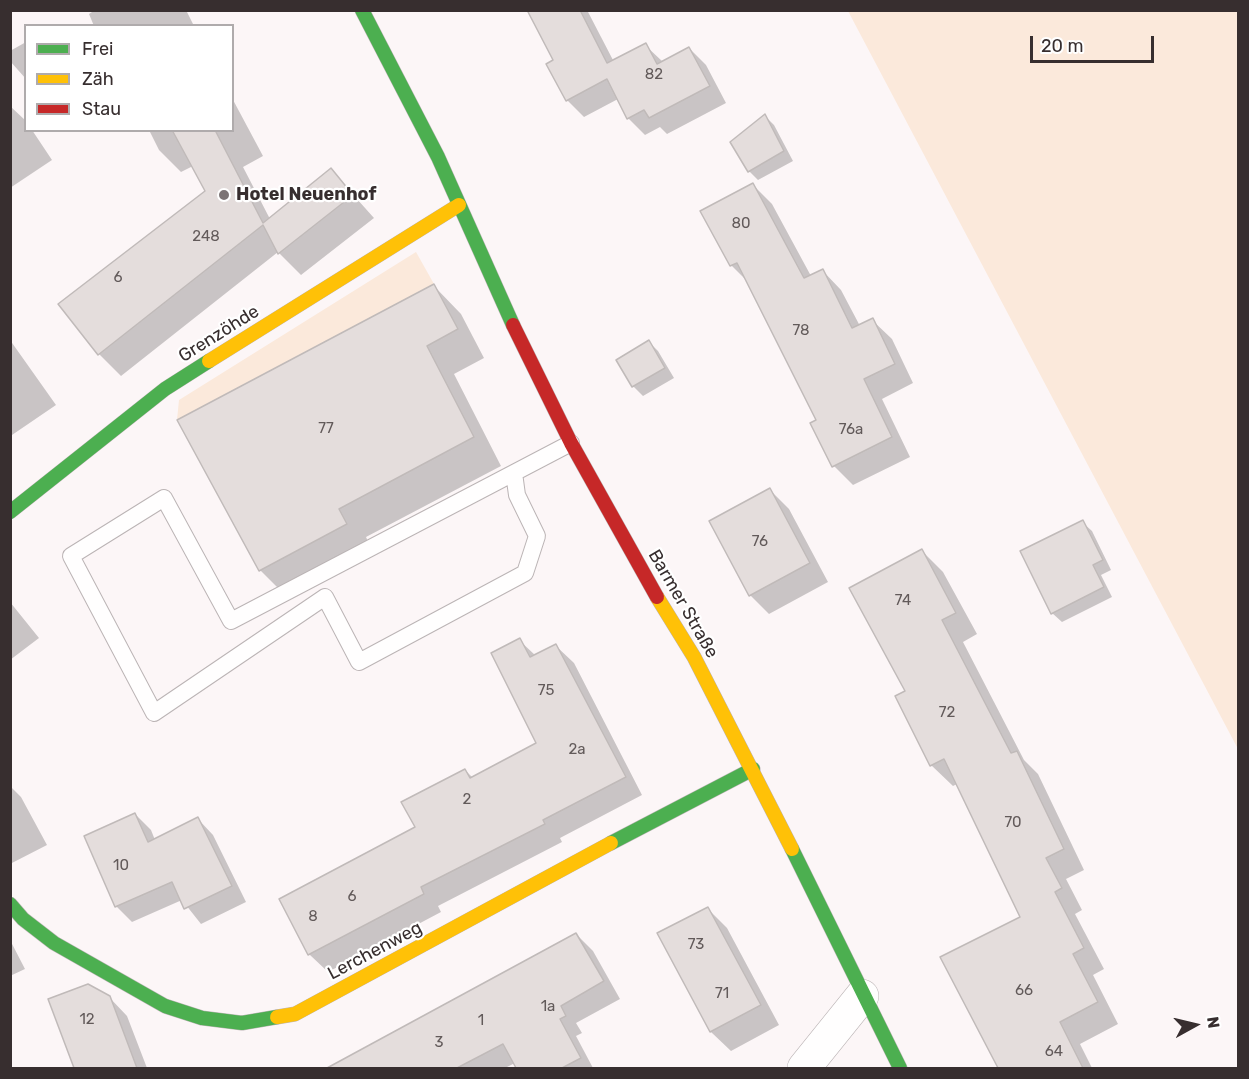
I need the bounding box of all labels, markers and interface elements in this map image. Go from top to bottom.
legend [24,24,234,132]
scale bar [1033,24,1158,62]
text: 20 m [1041,35,1083,57]
text: Frei [82,38,113,60]
house number: 82 [645,66,663,84]
text: Zäh [82,68,114,90]
text: Stau [82,98,121,120]
place label: Hotel Neuenhof [236,184,376,206]
marker: Hotel Neuenhof [217,188,231,202]
house number: 80 [731,215,751,233]
house number: 248 [192,228,220,246]
house number: 6 [113,269,123,287]
street label: Grenzöhde [175,301,263,367]
house number: 78 [792,322,810,340]
house number: 77 [318,420,334,438]
house number: 76a [839,421,863,439]
house number: 76 [752,533,768,551]
street label: Barmer Straße [643,546,723,662]
house number: 74 [895,592,911,610]
house number: 75 [538,682,554,700]
house number: 72 [939,704,955,722]
house number: 2a [568,741,586,759]
house number: 2 [463,791,471,809]
house number: 70 [1004,814,1022,832]
house number: 10 [113,857,129,875]
house number: 6 [347,888,357,906]
house number: 8 [308,908,318,926]
street label: Lerchenweg [324,917,426,985]
house number: 73 [688,936,704,954]
house number: 66 [1015,982,1033,1000]
house number: 71 [715,985,729,1003]
north arrow [1165,995,1225,1055]
house number: 1a [541,998,555,1016]
house number: 12 [79,1011,95,1029]
house number: 1 [478,1012,484,1030]
text: N [1203,1015,1224,1029]
house number: 3 [434,1034,444,1052]
house number: 64 [1045,1043,1063,1061]

